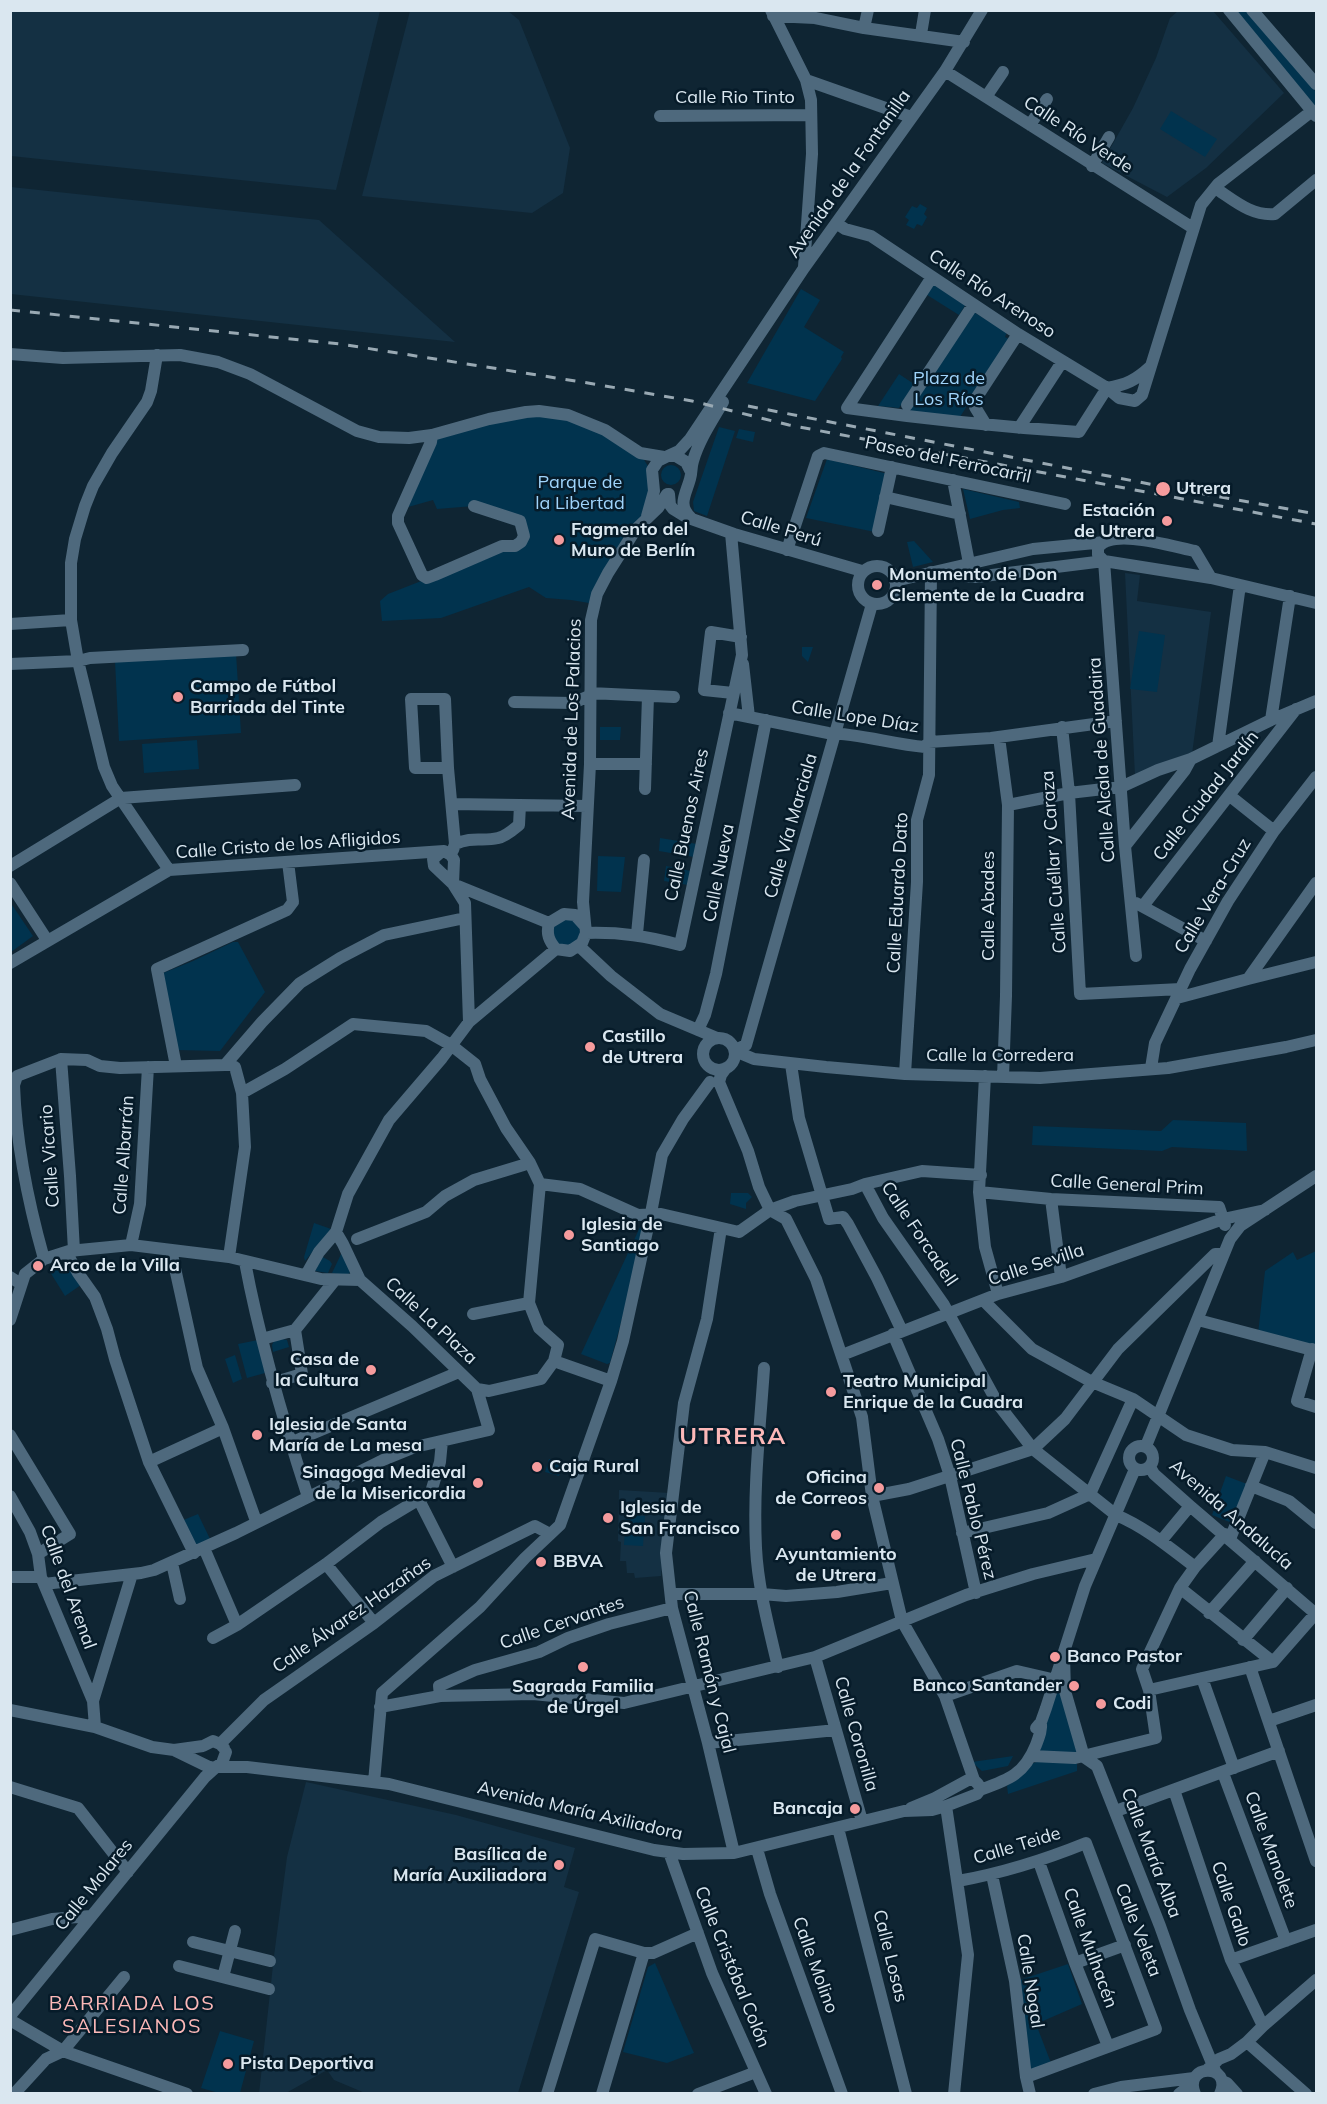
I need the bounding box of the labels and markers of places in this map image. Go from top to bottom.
place label: Utrera [1176,478,1231,500]
marker: Utrera [1154,480,1172,498]
place label: Estación de Utrera [1074,500,1155,542]
marker: Estación de Utrera [1160,514,1174,528]
place label: Fagmento del Muro de Berlín [571,519,695,562]
marker: Fagmento del Muro de Berlín [552,533,566,547]
place label: Monumento de Don Clemente de la Cuadra [889,564,1084,606]
marker: Monumento de Don Clemente de la Cuadra [870,578,884,592]
place label: Campo de Fútbol Barriada del Tinte [190,676,345,718]
marker: Campo de Fútbol Barriada del Tinte [171,690,185,704]
place label: Castillo de Utrera [602,1026,683,1068]
marker: Castillo de Utrera [583,1040,597,1054]
place label: Iglesia de Santiago [581,1214,663,1256]
marker: Iglesia de Santiago [562,1228,576,1242]
place label: Arco de la Villa [50,1255,180,1277]
marker: Arco de la Villa [31,1259,45,1273]
place label: Casa de la Cultura [275,1349,359,1392]
marker: Casa de la Cultura [364,1363,378,1377]
place label: Teatro Municipal Enrique de la Cuadra [843,1371,1023,1414]
marker: Teatro Municipal Enrique de la Cuadra [824,1385,838,1399]
place label: Iglesia de Santa María de La mesa [269,1414,422,1456]
marker: Iglesia de Santa María de La mesa [250,1428,264,1442]
place label: Caja Rural [549,1456,639,1478]
marker: Caja Rural [530,1460,544,1474]
place label: Sinagoga Medieval de la Misericordia [302,1462,466,1504]
place label: Oficina de Correos [775,1467,867,1510]
marker: Sinagoga Medieval de la Misericordia [471,1476,485,1490]
marker: Oficina de Correos [872,1481,886,1495]
place label: Iglesia de San Francisco [620,1497,740,1540]
marker: Iglesia de San Francisco [601,1511,615,1525]
marker: Ayuntamiento de Utrera [829,1528,843,1542]
place label: Ayuntamiento de Utrera [775,1544,897,1586]
place label: BBVA [553,1551,603,1573]
marker: BBVA [534,1555,548,1569]
place label: Banco Pastor [1067,1646,1182,1668]
marker: Banco Pastor [1048,1650,1062,1664]
marker: Sagrada Familia de Úrgel [576,1660,590,1674]
place label: Banco Santander [913,1675,1062,1697]
place label: Sagrada Familia de Úrgel [512,1676,654,1718]
marker: Banco Santander [1067,1679,1081,1693]
place label: Codi [1113,1693,1151,1715]
marker: Codi [1094,1697,1108,1711]
place label: Bancaja [773,1798,843,1820]
marker: Bancaja [848,1802,862,1816]
place label: Basílica de María Auxiliadora [393,1844,547,1886]
marker: Basílica de María Auxiliadora [552,1858,566,1872]
place label: Pista Deportiva [240,2053,374,2075]
marker: Pista Deportiva [221,2057,235,2071]

